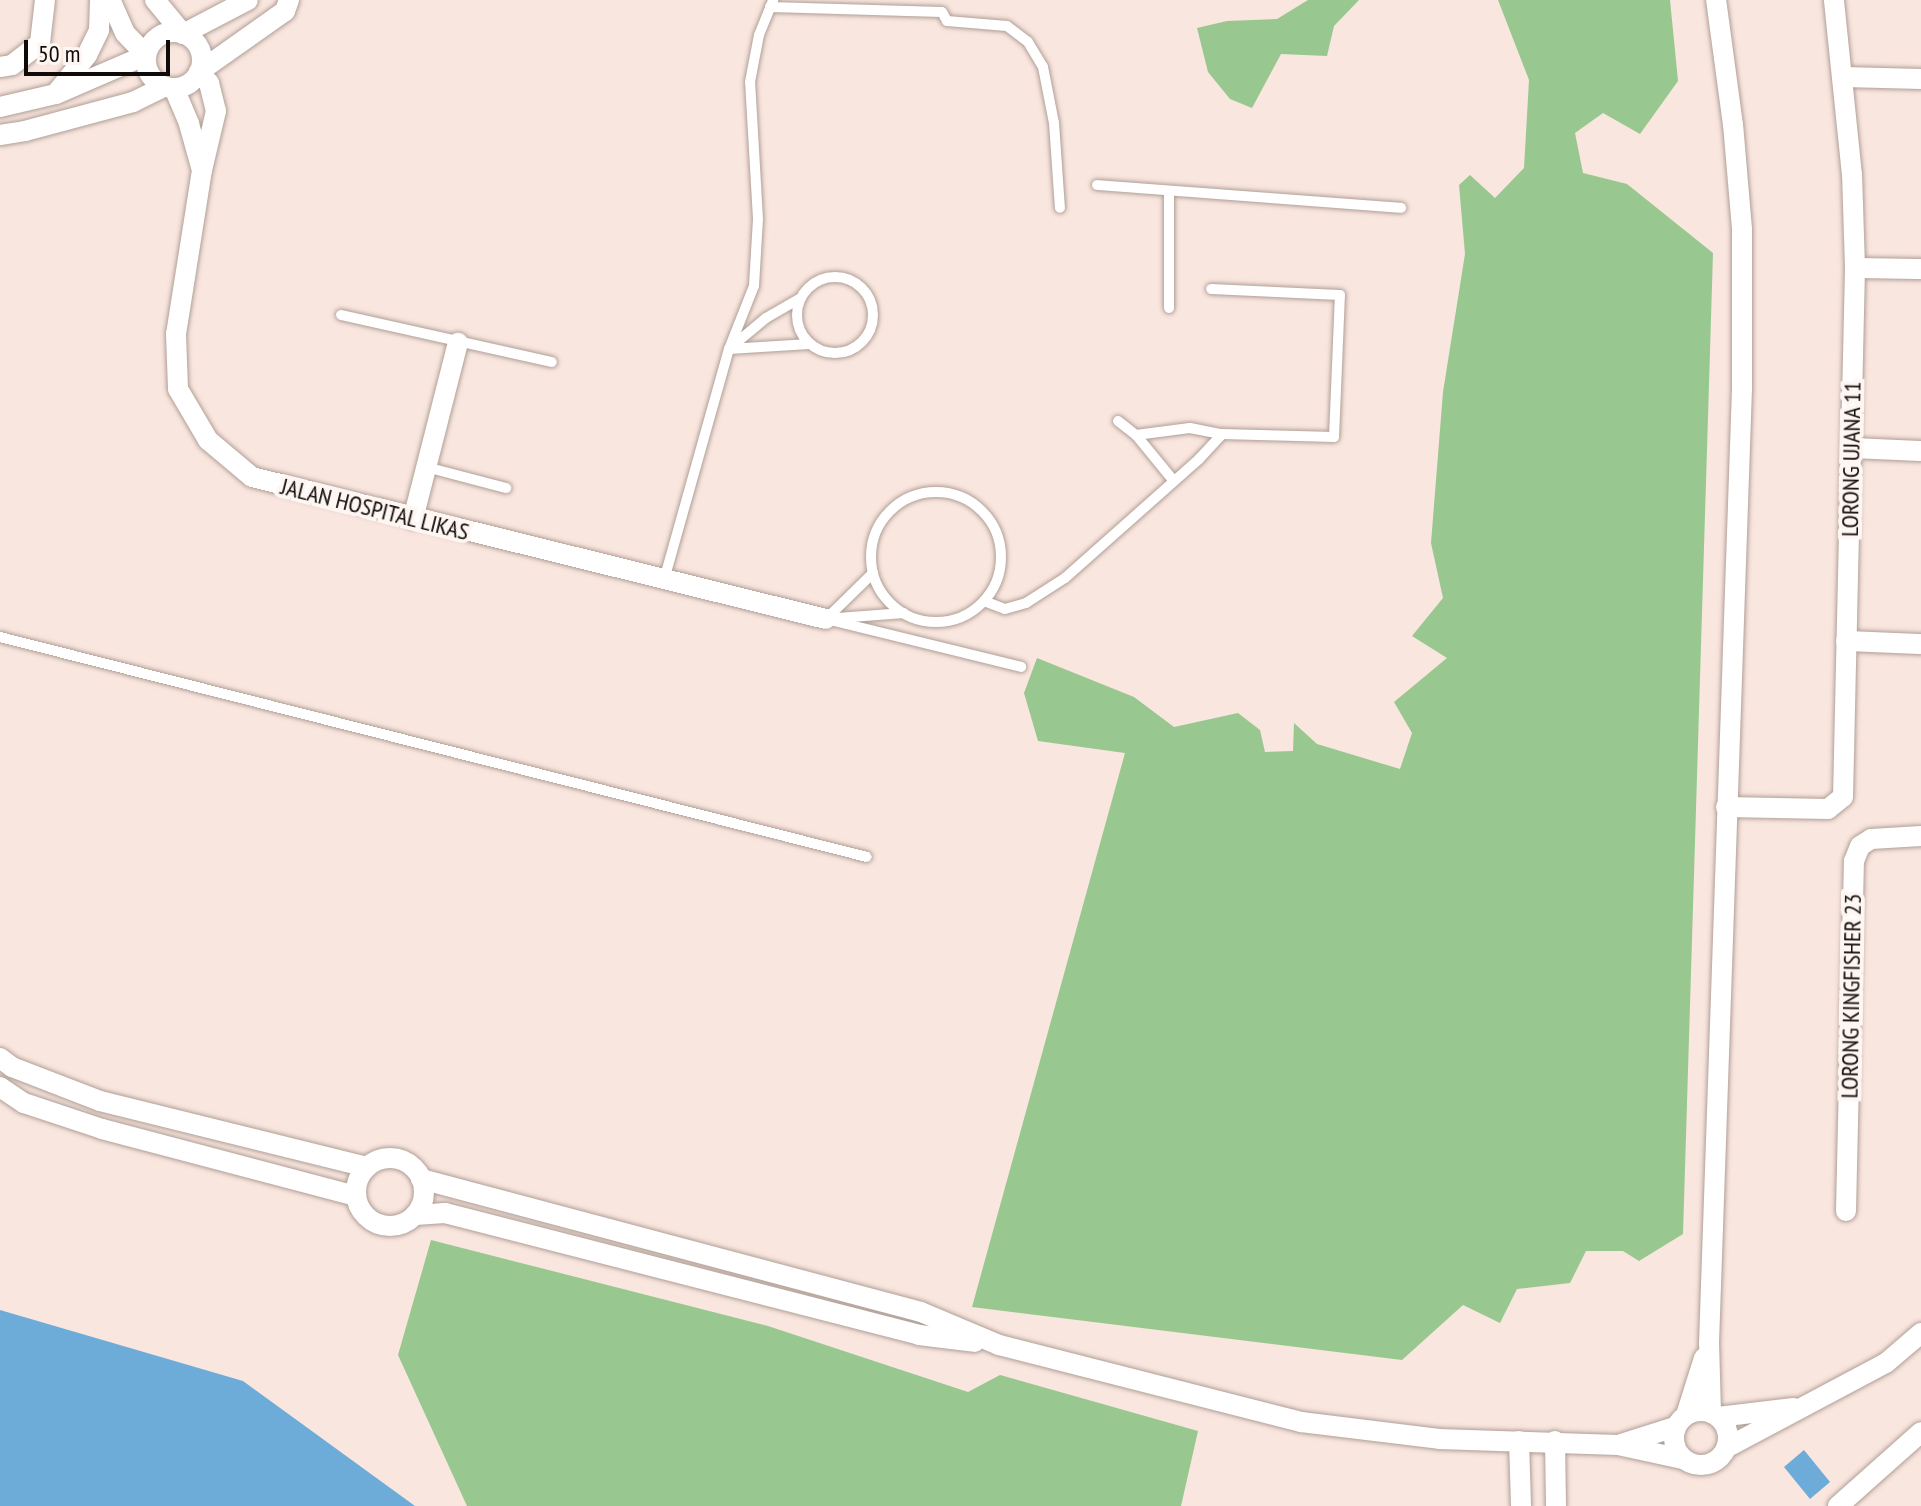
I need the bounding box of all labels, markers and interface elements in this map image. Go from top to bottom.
scale bar [28,24,174,74]
text: 50 m [38,38,80,69]
street label: LORONG UJANA 11 [1835,381,1867,537]
street label: JALAN HOSPITAL LIKAS [278,472,472,546]
street label: LORONG KINGFISHER 23 [1835,893,1867,1099]

